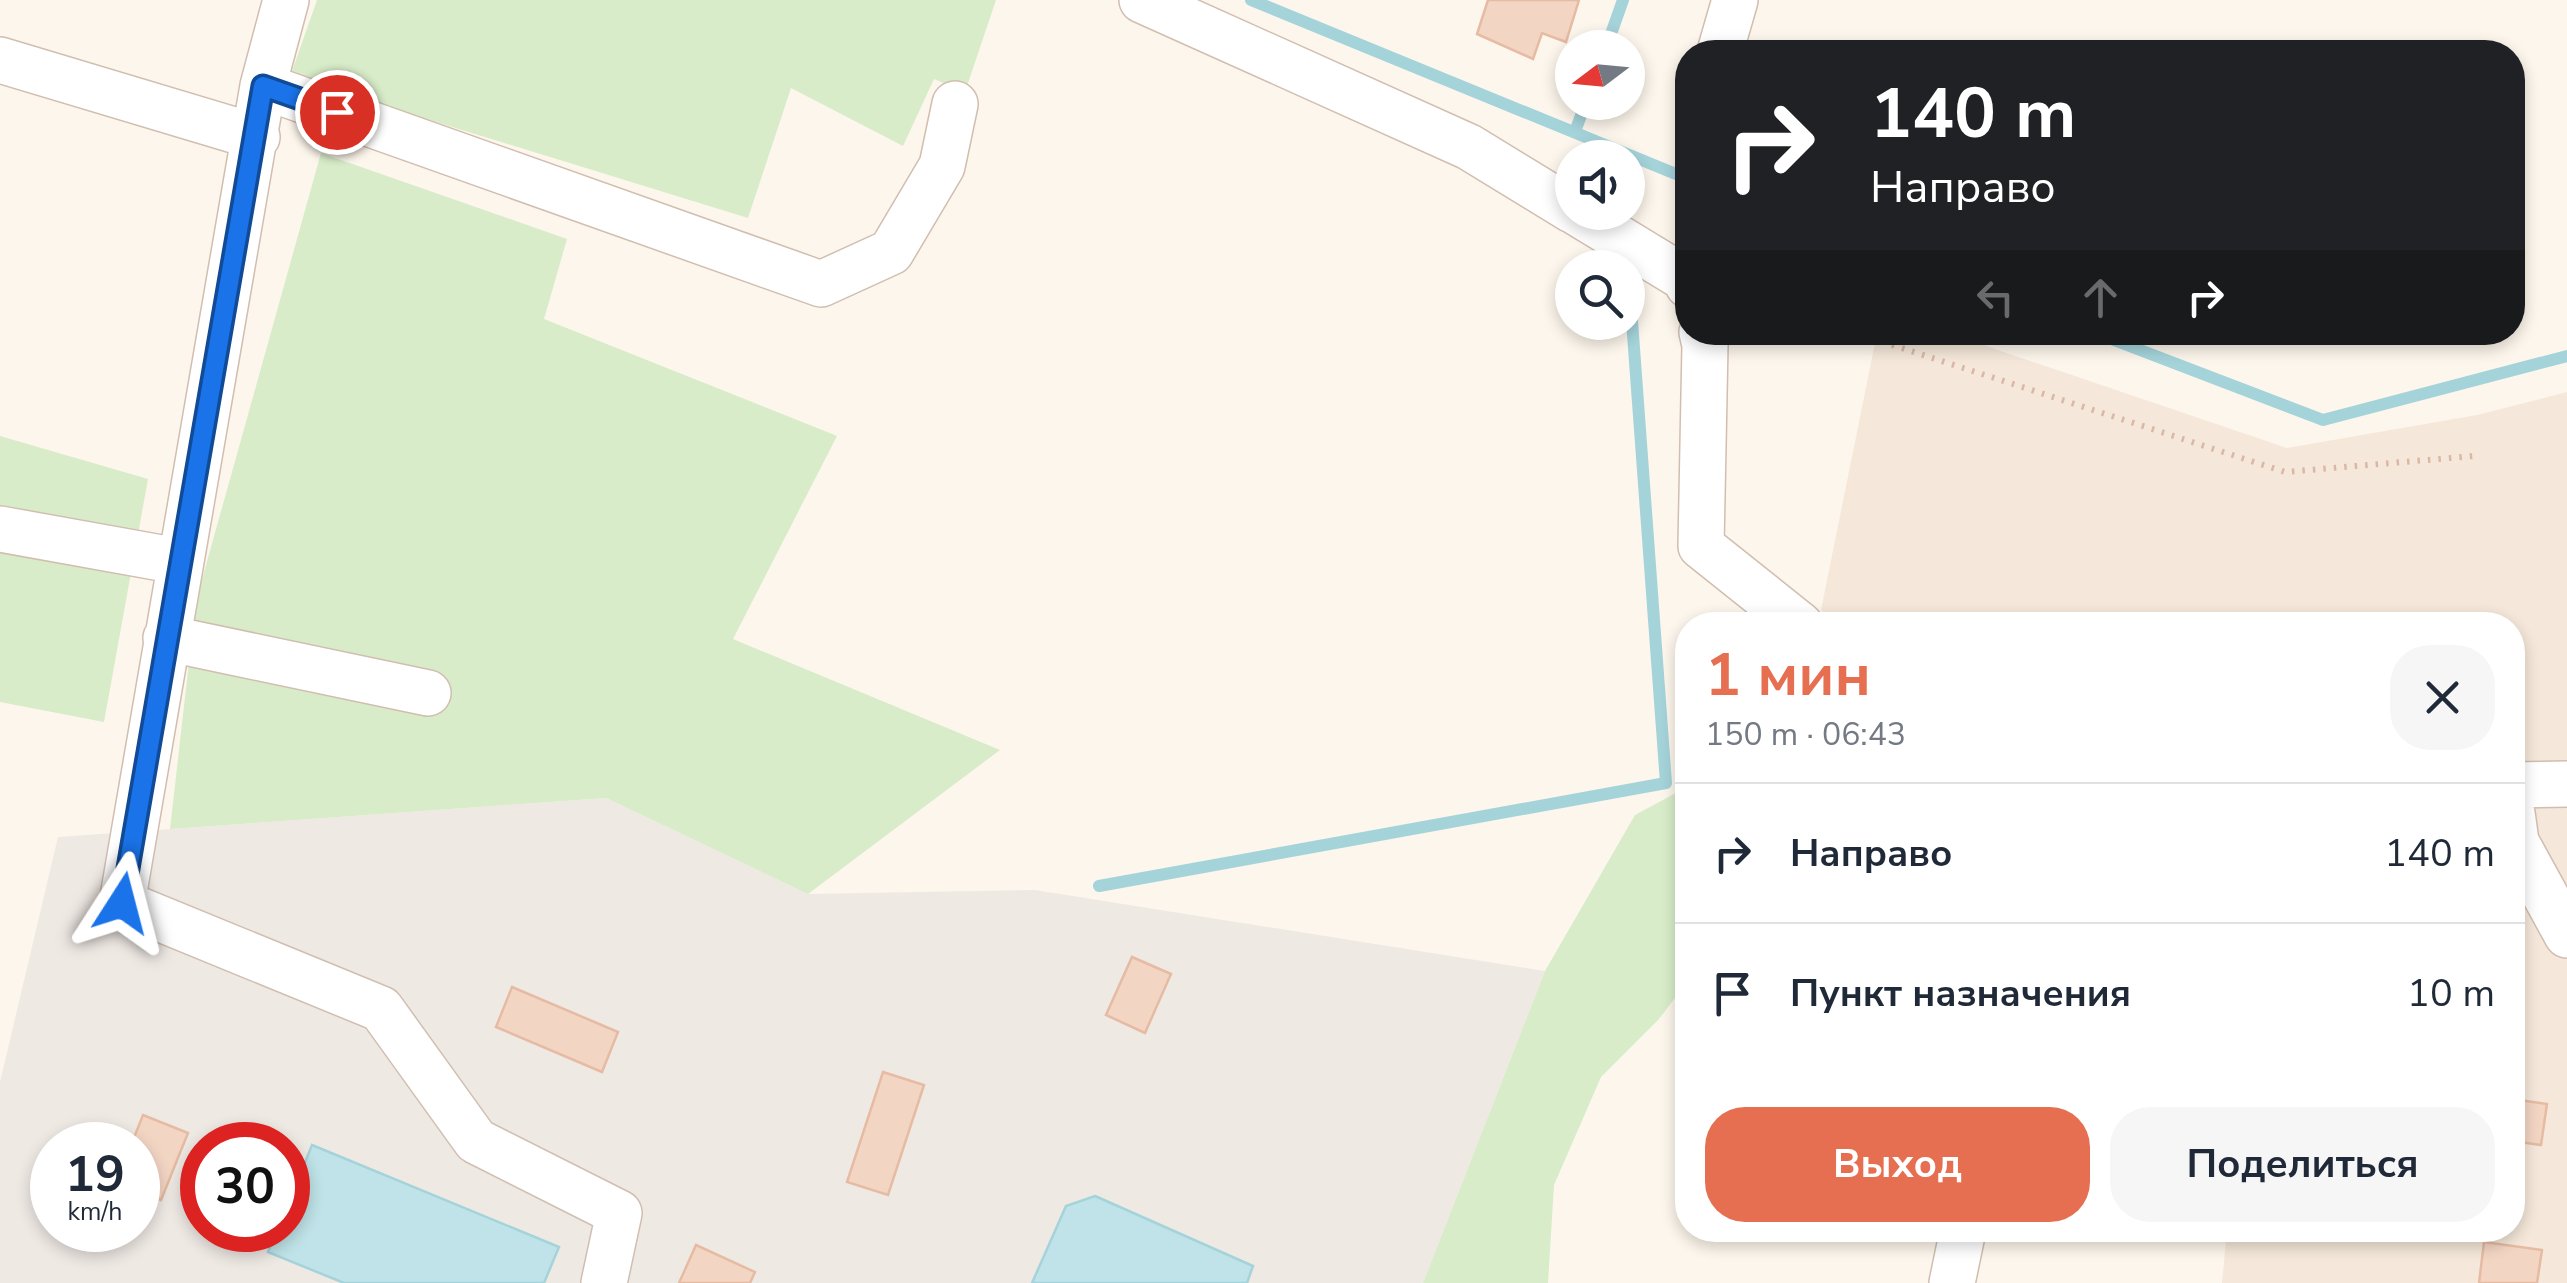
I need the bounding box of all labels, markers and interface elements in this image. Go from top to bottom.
north arrow [1555,30,1645,120]
map controls [1555,30,1645,340]
text: 140 m [1870,66,2076,162]
pin [295,70,380,155]
icon: right [1705,80,1835,210]
icon: arrive [310,85,365,140]
button: sound [1555,140,1645,230]
text: Направо [1870,157,2056,218]
button: search [1555,250,1645,340]
icon: left [1968,270,2023,325]
icon: ahead [2073,270,2128,325]
icon: right [2178,270,2233,325]
text: 1 мин [1705,634,1871,716]
button: close [2390,645,2495,750]
text: 150 m · 06:43 [1705,713,1906,756]
icon: right [1705,826,1760,881]
text: Направо [1790,828,1952,879]
text: 140 m [2384,828,2495,879]
position arrow [70,851,174,955]
icon: arrive [1705,966,1760,1021]
text: Пункт назначения [1790,968,2131,1019]
text: 10 m [2407,968,2495,1019]
button: Выход [1705,1107,2090,1222]
button: Поделиться [2110,1107,2495,1222]
speed limit sign: 30 [180,1122,310,1252]
text: 19 [65,1140,125,1209]
text: km/h [67,1195,123,1229]

